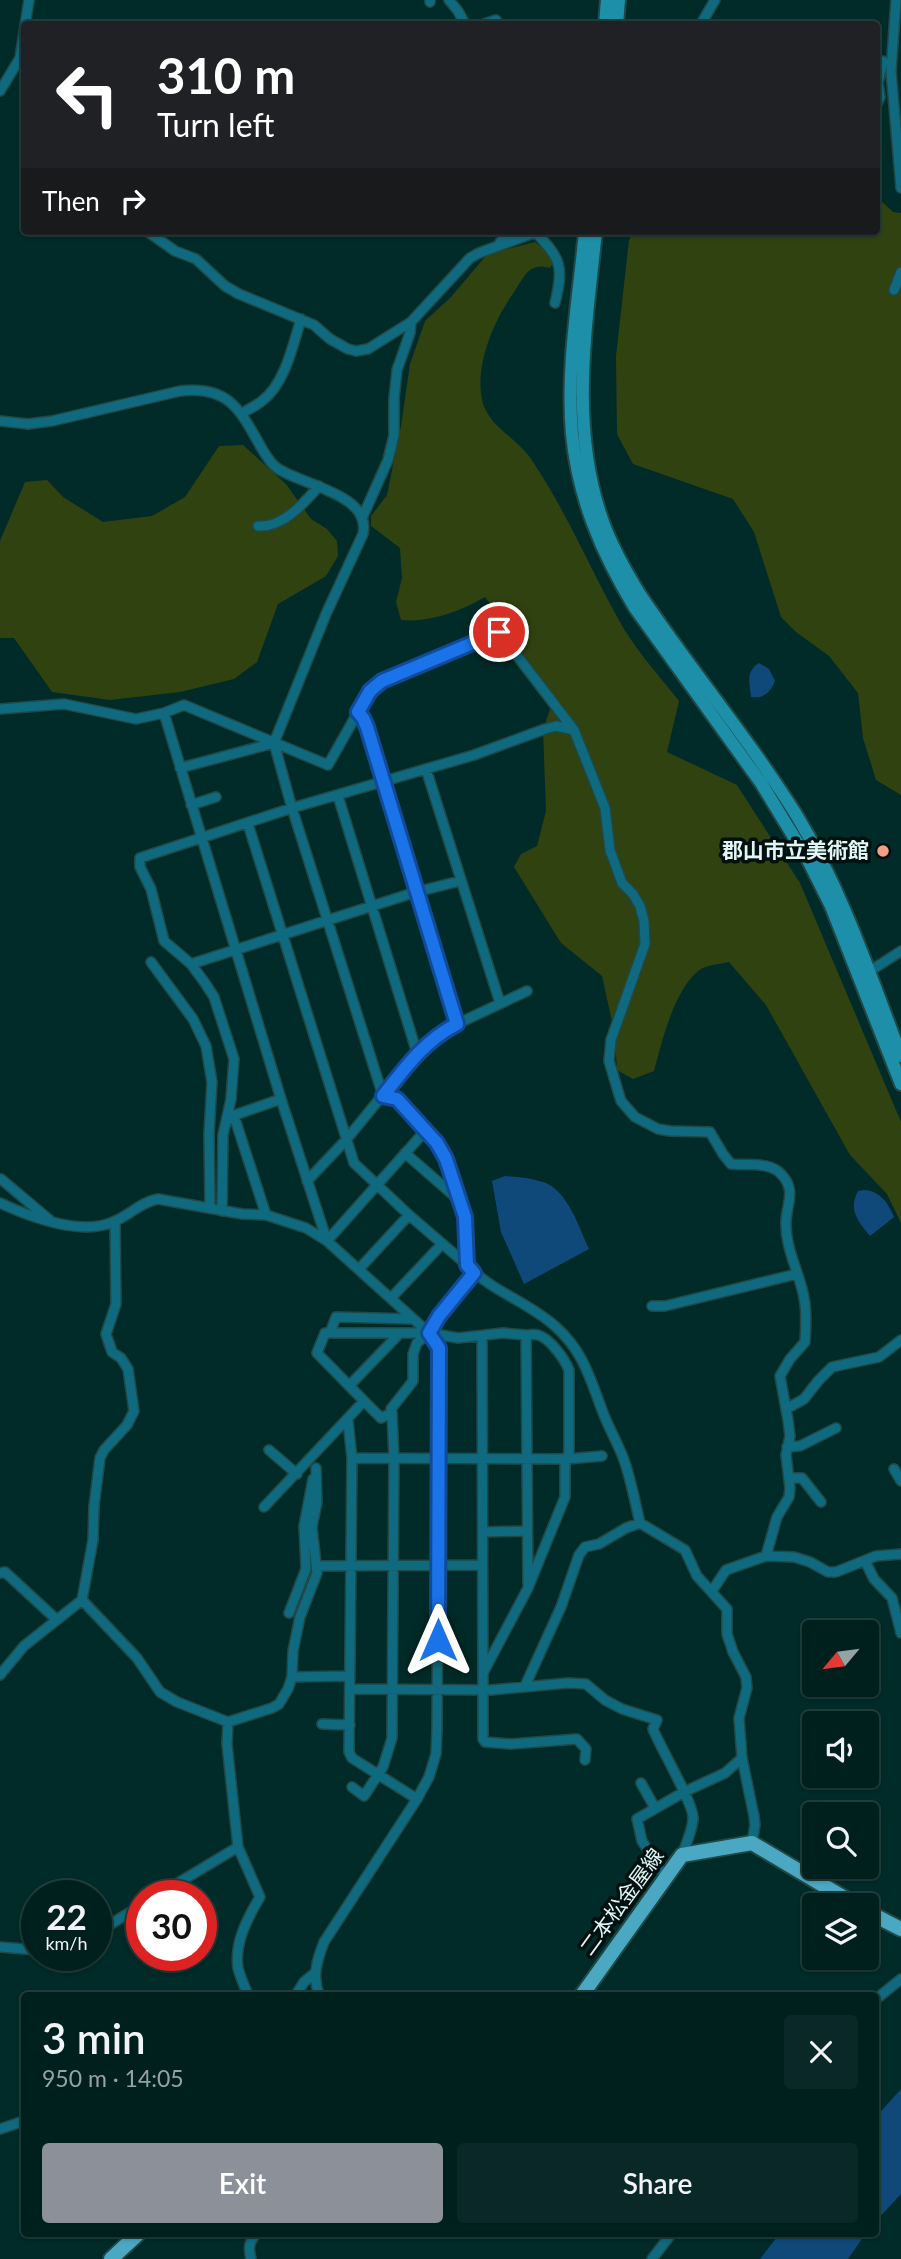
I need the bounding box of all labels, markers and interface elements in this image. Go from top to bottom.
text: 310 m [157,46,295,104]
icon: left [42,49,133,140]
text: Turn left [157,105,274,144]
icon: right [114,182,152,220]
text: Then [42,185,100,217]
pin [469,602,529,662]
icon: arrive [480,613,518,651]
place label: 郡山市立美術館 [722,837,869,862]
marker: 郡山市立美術館 [875,843,891,859]
position arrow [401,1603,475,1677]
north arrow [802,1620,878,1698]
map controls [802,1620,879,1970]
button: sound [802,1711,879,1788]
button: search [802,1802,879,1879]
street label: 二本松金屋線 [574,1843,668,1959]
speed limit sign: 30 [126,1880,217,1971]
button: layers [802,1893,879,1970]
text: 22 [46,1895,87,1937]
text: km/h [45,1932,88,1954]
text: 3 min [42,2013,146,2063]
button: close [784,2015,858,2089]
text: 950 m · 14:05 [42,2064,184,2092]
button: Exit [42,2143,443,2223]
button: Share [457,2143,858,2223]

